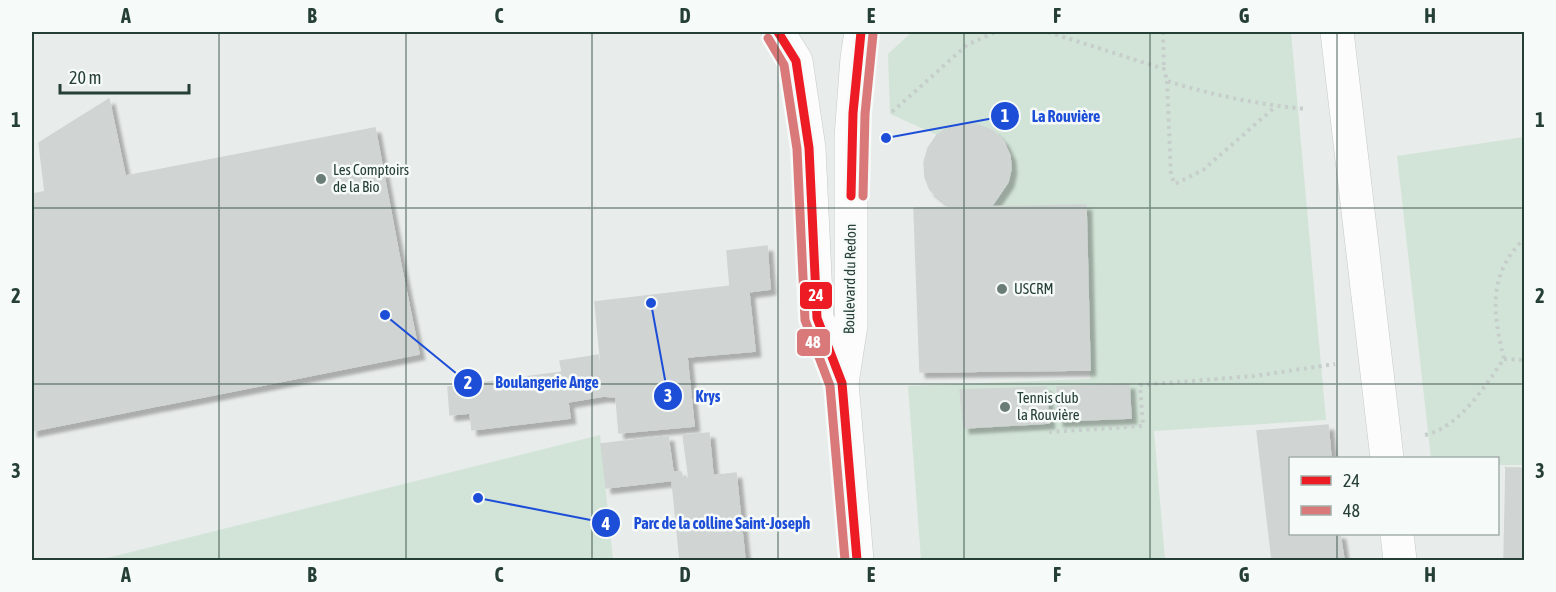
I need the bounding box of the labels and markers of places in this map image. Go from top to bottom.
callout: La Rouvière [990,99,1112,133]
place label: Les Comptoirs de la Bio [333,161,409,195]
marker: Les Comptoirs de la Bio [314,172,328,186]
place label: USCRM [1014,280,1053,297]
marker: USCRM [995,282,1009,296]
callout: Boulangerie Ange [453,366,611,400]
callout: Krys [653,379,732,413]
place label: Tennis club la Rouvière [1017,389,1080,423]
marker: Tennis club la Rouvière [998,400,1012,414]
callout: Parc de la colline Saint-Joseph [591,506,822,540]

